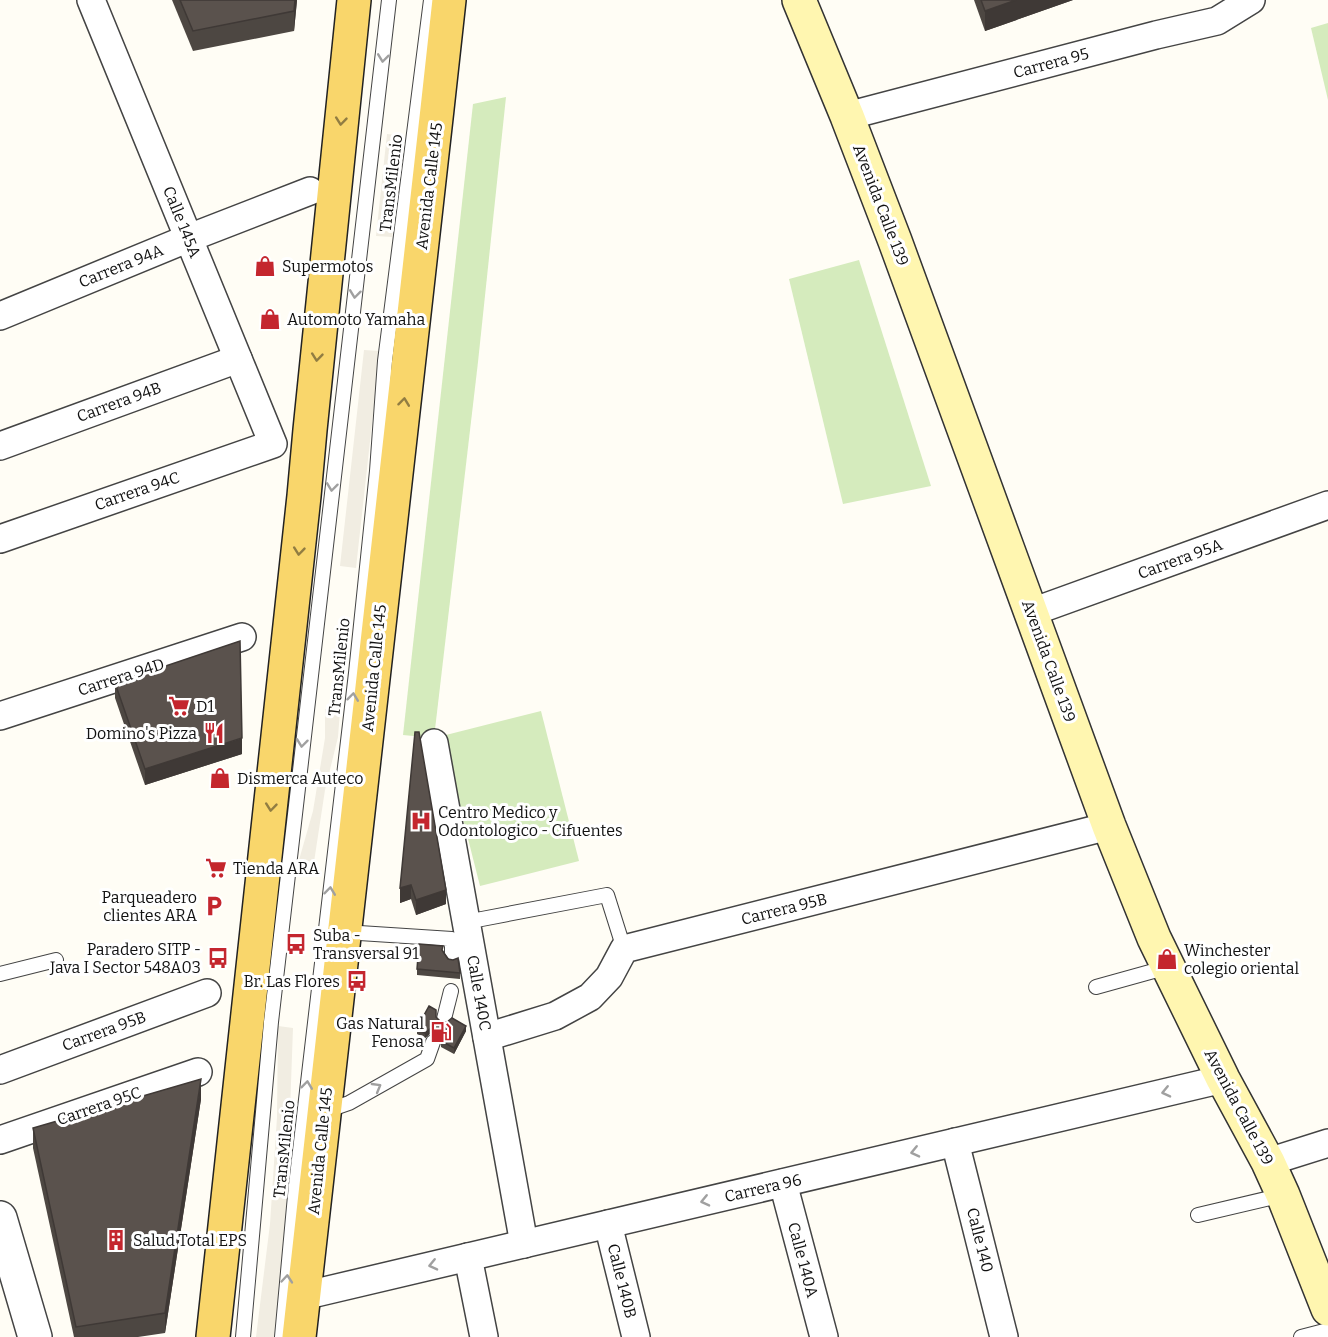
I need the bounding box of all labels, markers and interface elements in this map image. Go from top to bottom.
street label: Carrera 95 [1011,44,1091,82]
one-way arrow [377,54,389,63]
one-way arrow [335,116,348,125]
street label: Avenida Calle 145 [412,121,446,251]
street label: TransMilenio [376,133,406,233]
street label: Avenida Calle 139 [849,142,913,268]
street label: Calle 145A [159,183,205,261]
street label: Carrera 94A [76,240,167,292]
shop icon: Supermotos [253,254,277,278]
place label: Supermotos [282,257,373,276]
one-way arrow [350,289,362,298]
shop icon: Automoto Yamaha [258,307,282,331]
place label: Automoto Yamaha [287,310,426,329]
one-way arrow [311,352,324,361]
street label: Carrera 94B [74,378,164,426]
one-way arrow [397,398,410,407]
street label: Carrera 94C [92,468,182,514]
one-way arrow [327,483,339,492]
street label: Carrera 95A [1135,535,1226,583]
one-way arrow [293,546,305,555]
street label: Avenida Calle 139 [1018,597,1080,725]
street label: Avenida Calle 145 [358,603,390,733]
street label: TransMilenio [324,617,354,717]
street label: Carrera 94D [75,654,167,700]
one-way arrow [346,693,359,702]
supermarket icon: D1 [167,694,191,718]
place label: D1 [196,697,214,716]
restaurant icon: Domino's Pizza [202,721,226,745]
place label: Domino's Pizza [86,724,197,743]
one-way arrow [297,739,309,748]
shop icon: Dismerca Auteco [208,766,232,790]
place label: Dismerca Auteco [237,769,363,788]
one-way arrow [265,803,278,812]
place label: Centro Medico y Odontologico - Cifuentes [438,803,623,840]
hospital icon: Centro Medico y Odontologico - Cifuentes [409,809,433,833]
supermarket icon: Tienda ARA [204,856,228,880]
place label: Tienda ARA [233,859,320,878]
one-way arrow [323,887,336,896]
place label: Parqueadero clientes ARA [102,888,198,925]
street label: Carrera 95B [739,889,829,929]
parking icon: Parqueadero clientes ARA [202,894,226,918]
place label: Suba - Transversal 91 [313,926,419,963]
bus stop icon: Suba - Transversal 91 [284,932,308,956]
place label: Paradero SITP - Java I Sector 548A03 [49,940,201,977]
place label: Winchester colegio oriental [1184,941,1299,978]
bus stop icon: Paradero SITP - Java I Sector 548A03 [206,946,230,970]
shop icon: Winchester colegio oriental [1155,947,1179,971]
street label: Calle 140C [463,954,495,1032]
bus stop icon: Br. Las Flores [345,969,369,993]
place label: Br. Las Flores [243,972,340,991]
street label: Carrera 95B [59,1007,149,1055]
place label: Gas Natural Fenosa [336,1014,424,1051]
fuel station icon: Gas Natural Fenosa [429,1020,453,1044]
street label: Avenida Calle 139 [1200,1046,1278,1168]
one-way arrow [301,1080,313,1089]
street label: Carrera 95C [54,1083,144,1129]
one-way arrow [371,1083,381,1095]
one-way arrow [1161,1085,1171,1098]
street label: Avenida Calle 145 [304,1086,336,1216]
street label: TransMilenio [269,1099,299,1199]
one-way arrow [910,1144,920,1157]
street label: Carrera 96 [723,1170,803,1206]
one-way arrow [700,1194,710,1207]
street label: Calle 140 [963,1206,997,1274]
street label: Calle 140A [784,1220,822,1300]
building icon: Salud Total EPS [104,1228,128,1252]
place label: Salud Total EPS [133,1231,247,1250]
street label: Calle 140B [604,1242,640,1320]
one-way arrow [428,1258,438,1271]
one-way arrow [280,1274,293,1283]

